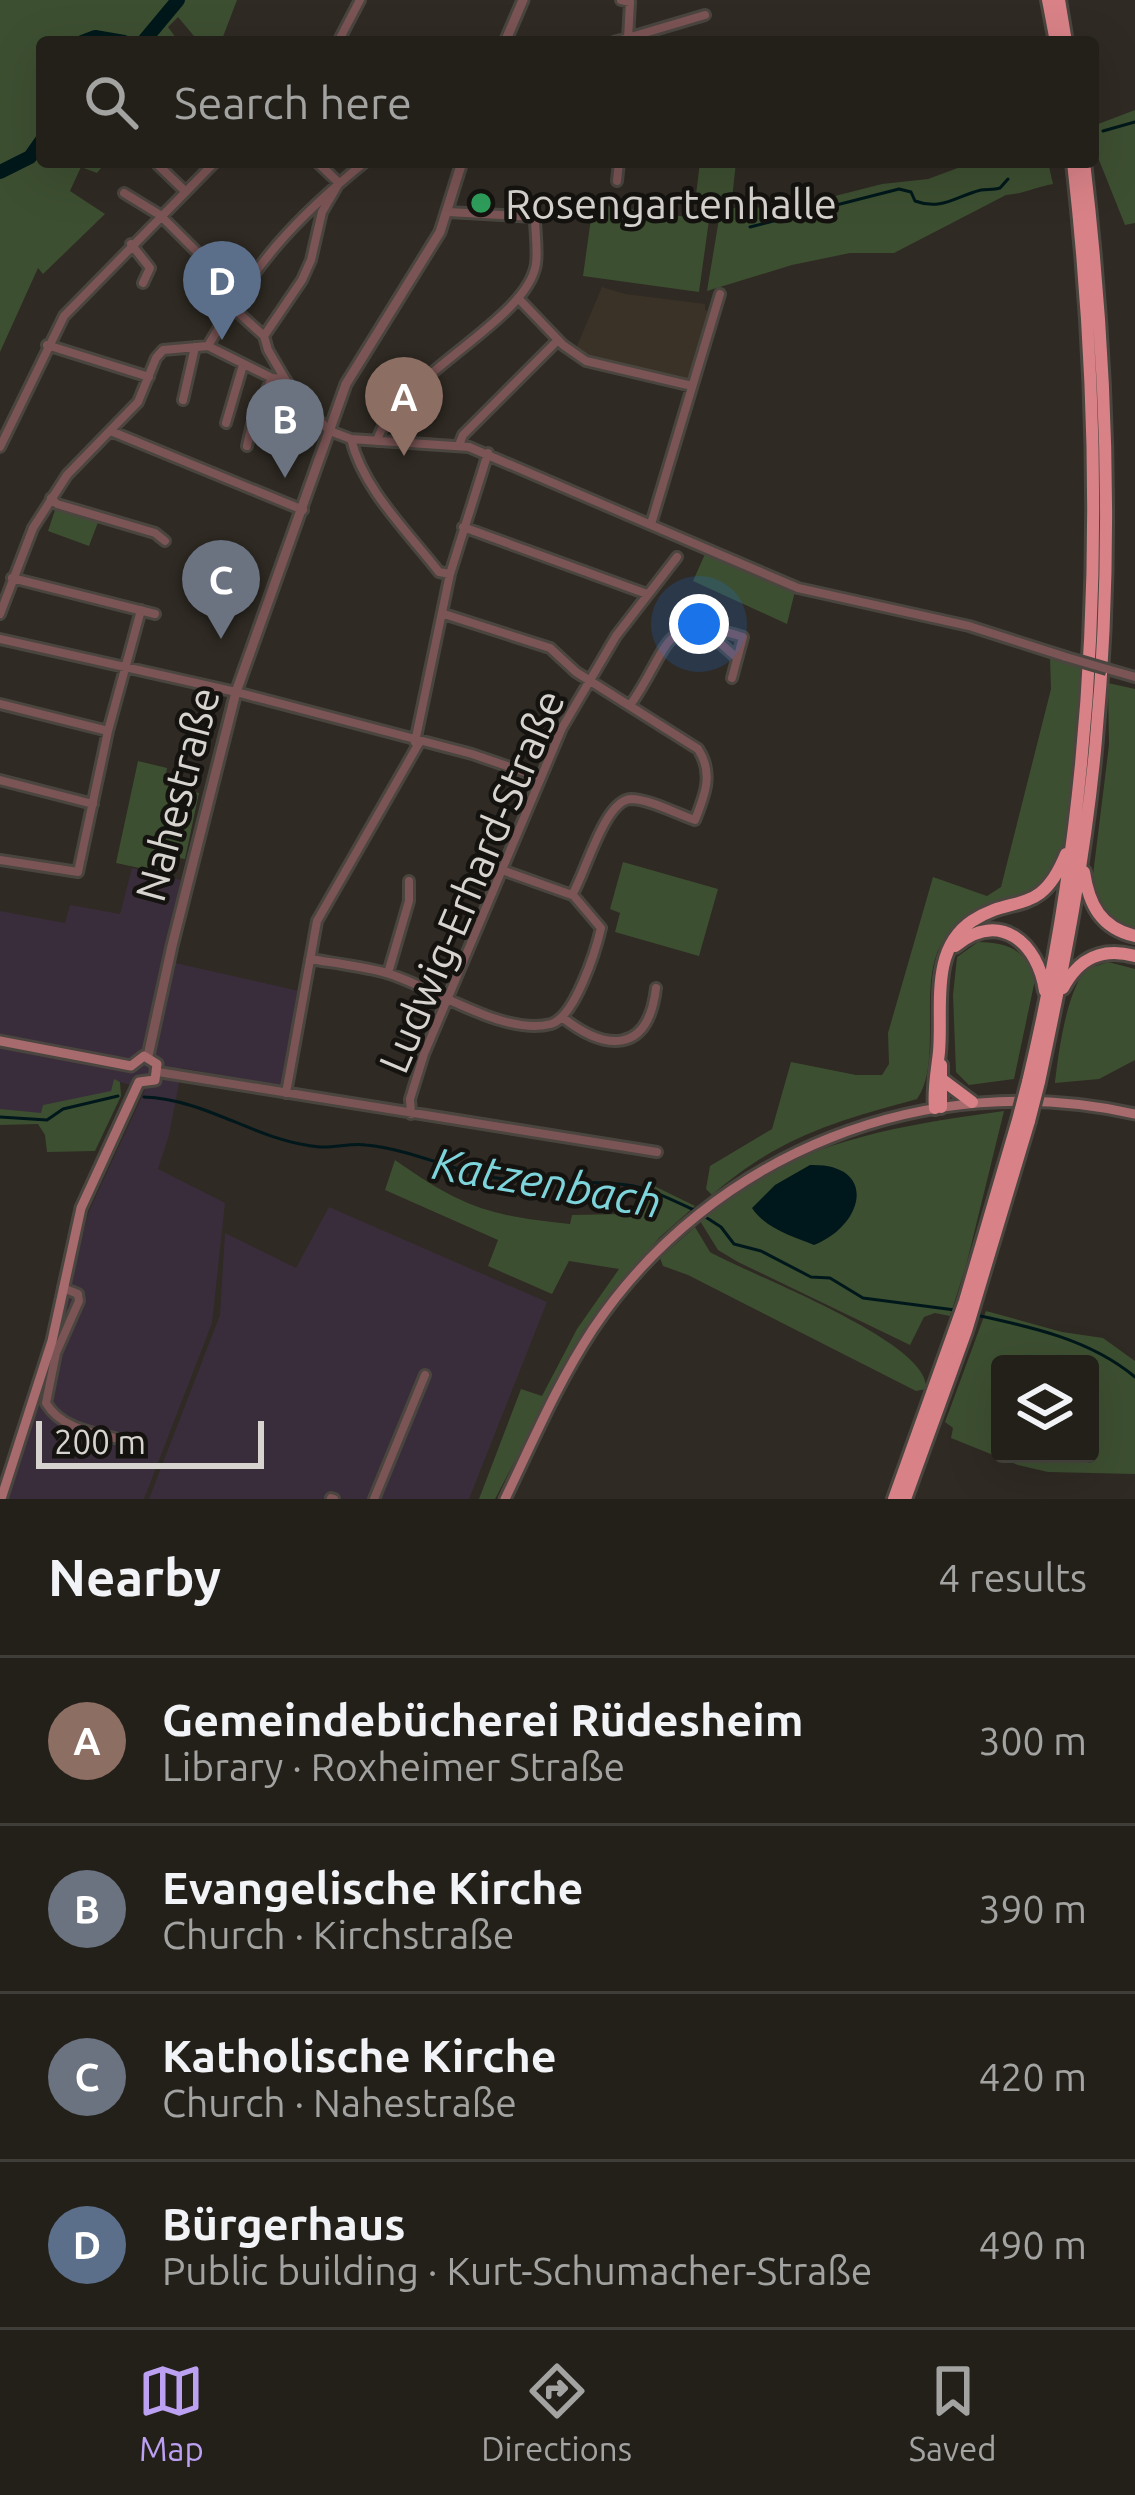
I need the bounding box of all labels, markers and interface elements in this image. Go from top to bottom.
search box [36,36,1099,168]
icon: search [78,69,144,135]
text: Search here [174,77,412,128]
place label: Rosengartenhalle [505,180,837,227]
marker: Rosengartenhalle [468,190,494,216]
pin: D [183,241,261,340]
pin: A [365,357,443,456]
pin: B [246,379,324,478]
pin: C [182,540,260,639]
your location [669,594,729,654]
street label: Nahestraße [126,682,228,906]
street label: Ludwig-Erhard-Straße [369,683,573,1079]
water label: Katzenbach [429,1137,665,1227]
map controls [991,1355,1099,1463]
button: layers [991,1355,1099,1463]
scale bar [36,1415,264,1468]
text: 200 m [54,1423,146,1460]
text: Nearby [48,1548,221,1606]
text: 4 results [938,1556,1087,1599]
text: Gemeindebücherei Rüdesheim [162,1694,804,1745]
text: A [73,1719,101,1762]
text: 300 m [978,1719,1087,1762]
text: Library · Roxheimer Straße [162,1745,625,1788]
text: Evangelische Kirche [162,1862,583,1913]
text: B [74,1887,100,1930]
text: 390 m [978,1887,1087,1930]
text: Church · Kirchstraße [162,1913,514,1956]
text: Katholische Kirche [162,2030,557,2081]
text: C [75,2055,99,2098]
text: 420 m [978,2055,1087,2098]
text: Church · Nahestraße [162,2081,517,2124]
text: Bürgerhaus [162,2198,406,2249]
text: D [73,2223,101,2266]
text: 490 m [978,2223,1087,2266]
text: Public building · Kurt-Schumacher-Straße [162,2249,872,2292]
tab: Map [138,2358,204,2467]
tab: Directions [481,2358,632,2467]
tab: Saved [909,2358,997,2467]

